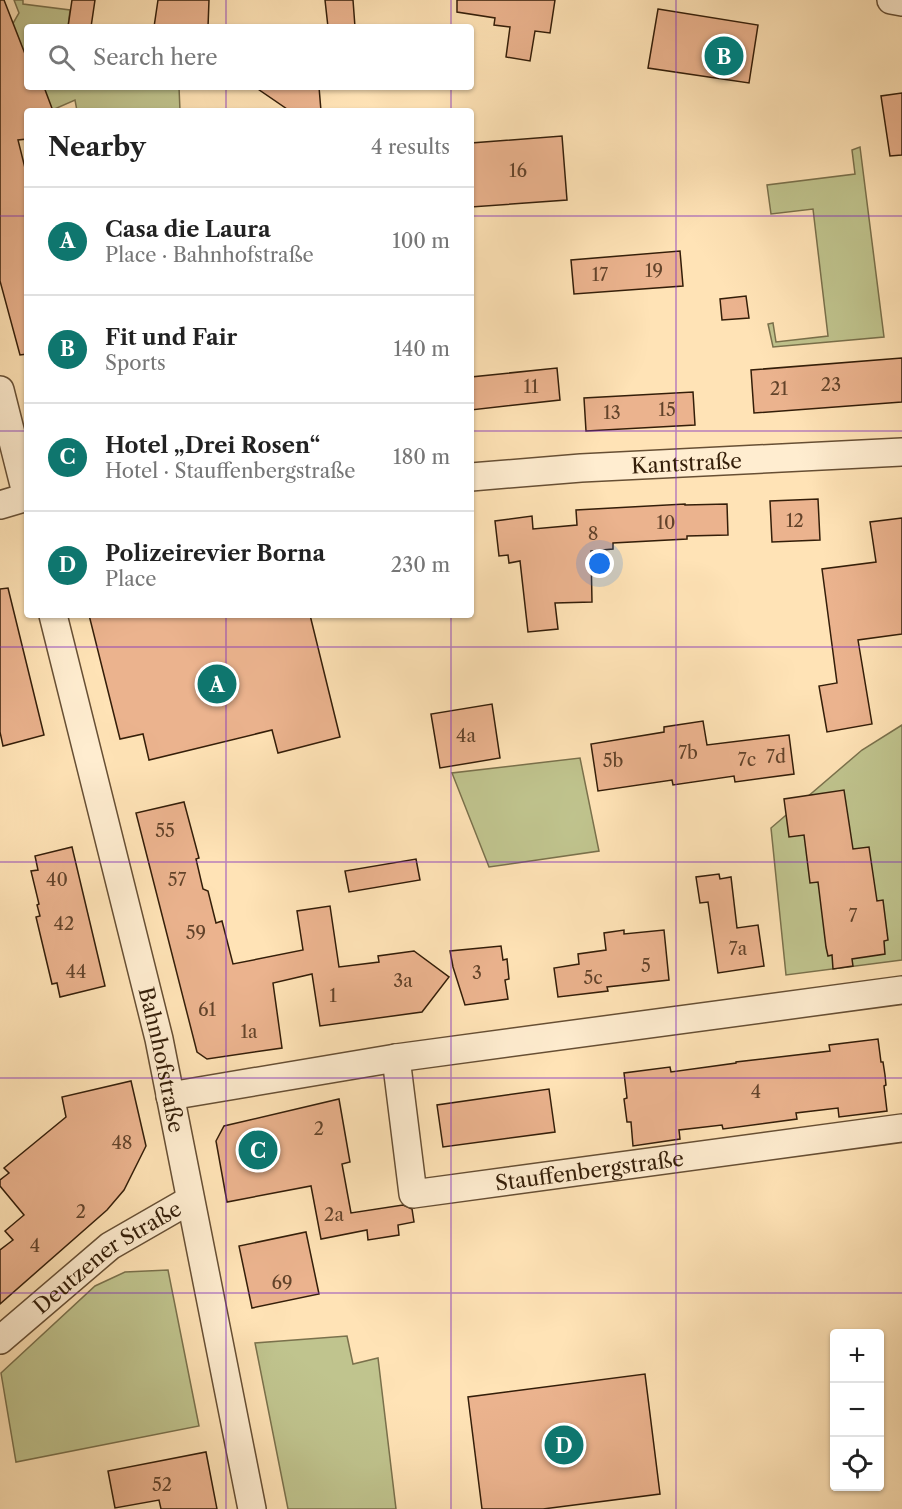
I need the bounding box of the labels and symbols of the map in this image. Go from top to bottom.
pin: B [704,34,744,78]
house number: 16 [509,160,527,182]
house number: 19 [645,260,663,282]
house number: 17 [592,264,608,286]
house number: 23 [821,374,841,396]
house number: 11 [523,376,539,398]
house number: 21 [770,378,788,400]
house number: 15 [658,399,676,421]
house number: 13 [603,402,621,424]
street label: Kantstraße [631,448,742,478]
house number: 12 [786,510,804,532]
house number: 10 [657,512,675,534]
house number: 8 [588,523,598,545]
your location [585,549,614,578]
pin: A [198,662,236,706]
house number: 4a [456,725,476,747]
house number: 7b [678,742,698,764]
house number: 7d [766,746,786,768]
house number: 7c [738,749,756,771]
house number: 5b [603,750,623,772]
house number: 55 [155,820,175,842]
house number: 40 [46,869,68,891]
house number: 57 [168,869,186,891]
house number: 7 [849,905,858,927]
house number: 42 [54,913,74,935]
house number: 59 [186,922,206,944]
house number: 7a [729,938,748,960]
house number: 5 [641,955,651,977]
house number: 44 [66,961,86,983]
house number: 3 [472,962,482,984]
house number: 5c [583,967,603,989]
house number: 3a [393,970,413,992]
street label: Bahnhofstraße [134,984,190,1135]
house number: 1 [329,985,337,1007]
house number: 61 [198,999,216,1021]
house number: 1a [240,1021,258,1043]
house number: 4 [751,1081,761,1103]
house number: 2 [314,1118,324,1140]
pin: C [238,1128,278,1172]
house number: 48 [111,1132,133,1154]
street label: Stauffenbergstraße [493,1145,685,1195]
street label: Deutzener Straße [28,1195,185,1319]
house number: 2 [76,1201,86,1223]
house number: 2a [324,1204,344,1226]
house number: 4 [30,1235,40,1257]
house number: 69 [271,1272,293,1294]
pin: D [544,1422,584,1468]
house number: 52 [152,1474,172,1496]

